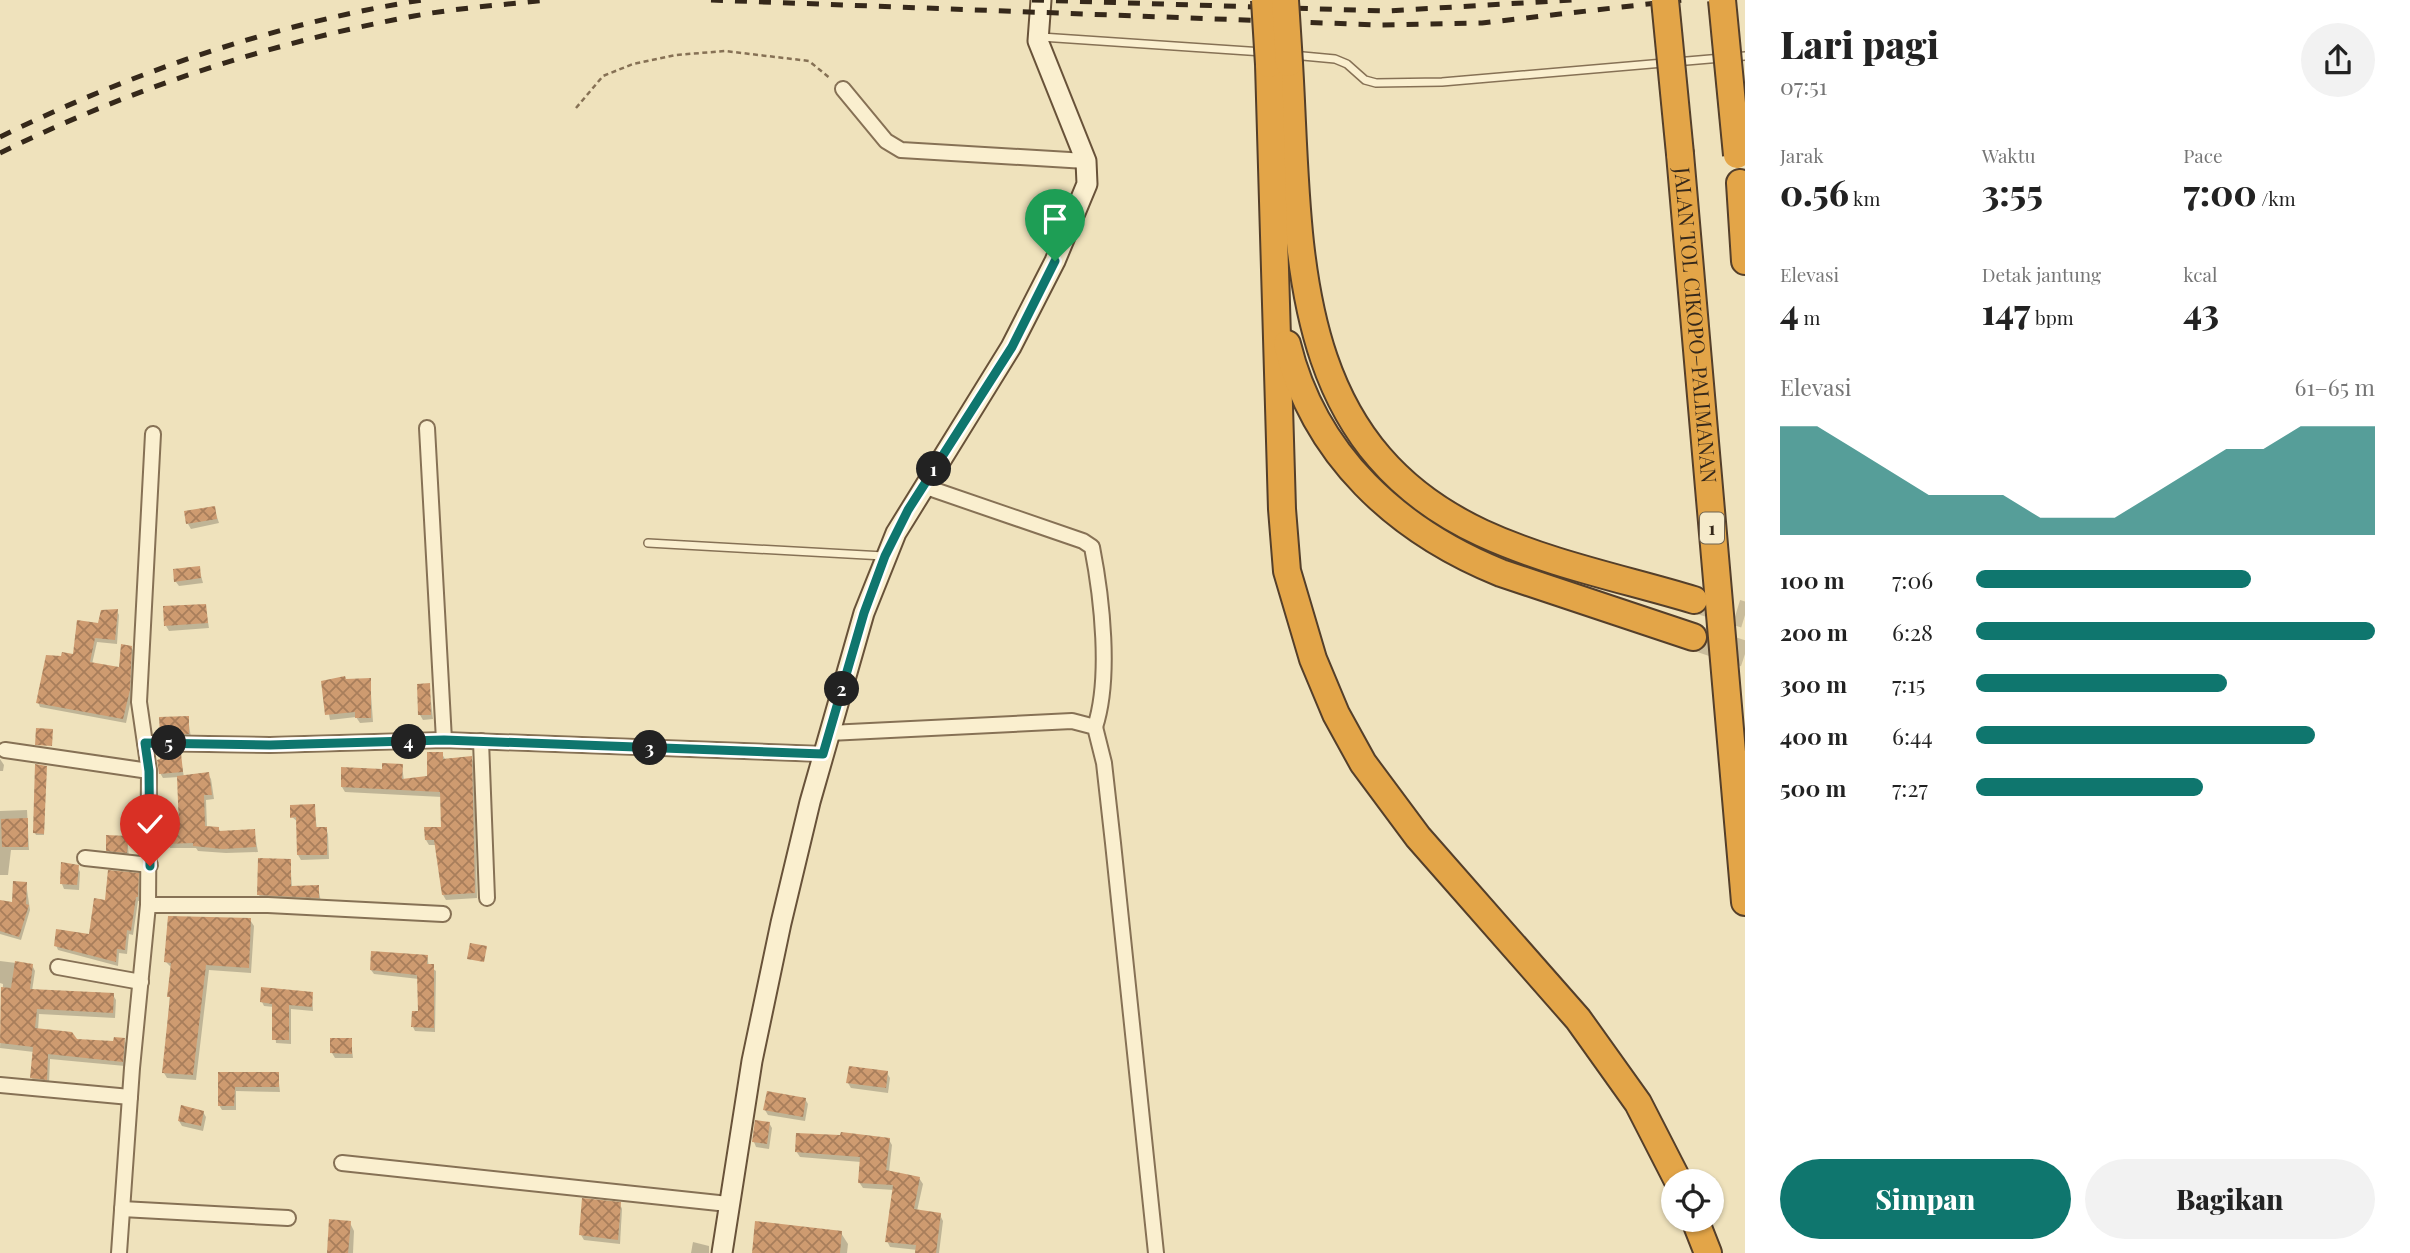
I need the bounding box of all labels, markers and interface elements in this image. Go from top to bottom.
text: Lari pagi [1780,18,1939,69]
button: share [2301,23,2375,97]
text: 07:51 [1780,70,1827,101]
text: Jarak [1780,142,1824,168]
text: Waktu [1982,142,2036,168]
text: Pace [2183,142,2223,168]
street label: JALAN TOL CIKOPO–PALIMANAN [1669,165,1725,484]
text: 0.56 [1780,168,1849,215]
text: 3:55 [1982,168,2043,215]
text: 7:00 [2183,168,2256,215]
text: km [1849,185,1880,211]
text: /km [2256,185,2296,211]
pin [1025,189,1085,261]
icon: arrive [1036,200,1074,238]
text: Elevasi [1780,261,1839,287]
text: Detak jantung [1982,261,2101,287]
text: kcal [2183,261,2217,287]
text: 4 [1780,287,1799,334]
text: 147 [1982,287,2030,334]
text: 43 [2183,287,2219,334]
text: m [1799,304,1820,330]
text: bpm [2030,304,2074,330]
text: Elevasi [1780,371,1851,402]
text: 61–65 m [2295,371,2375,402]
pin: 1 [916,452,951,486]
text: 1 [930,455,937,481]
road number: 1 [1700,512,1724,544]
text: 100 m [1780,564,1845,595]
text: 7:06 [1892,564,1933,595]
text: 200 m [1780,616,1848,647]
text: 6:28 [1892,616,1933,647]
text: 300 m [1780,668,1847,699]
text: 7:15 [1892,668,1925,699]
pin: 2 [824,672,860,706]
text: 2 [837,675,846,701]
text: 400 m [1780,720,1848,751]
text: 6:44 [1892,720,1933,751]
pin: 4 [392,724,426,760]
pin: 5 [152,726,186,760]
text: 4 [403,728,414,754]
text: 5 [164,729,173,755]
pin: 3 [632,730,668,766]
text: 3 [645,734,654,760]
text: 500 m [1780,772,1846,803]
text: 7:27 [1892,772,1928,803]
pin [120,794,180,866]
icon: check [131,805,169,843]
button: Simpan [1780,1159,2071,1239]
button: Bagikan [2085,1159,2375,1239]
map controls [1661,1169,1724,1232]
button: locate [1661,1169,1724,1232]

